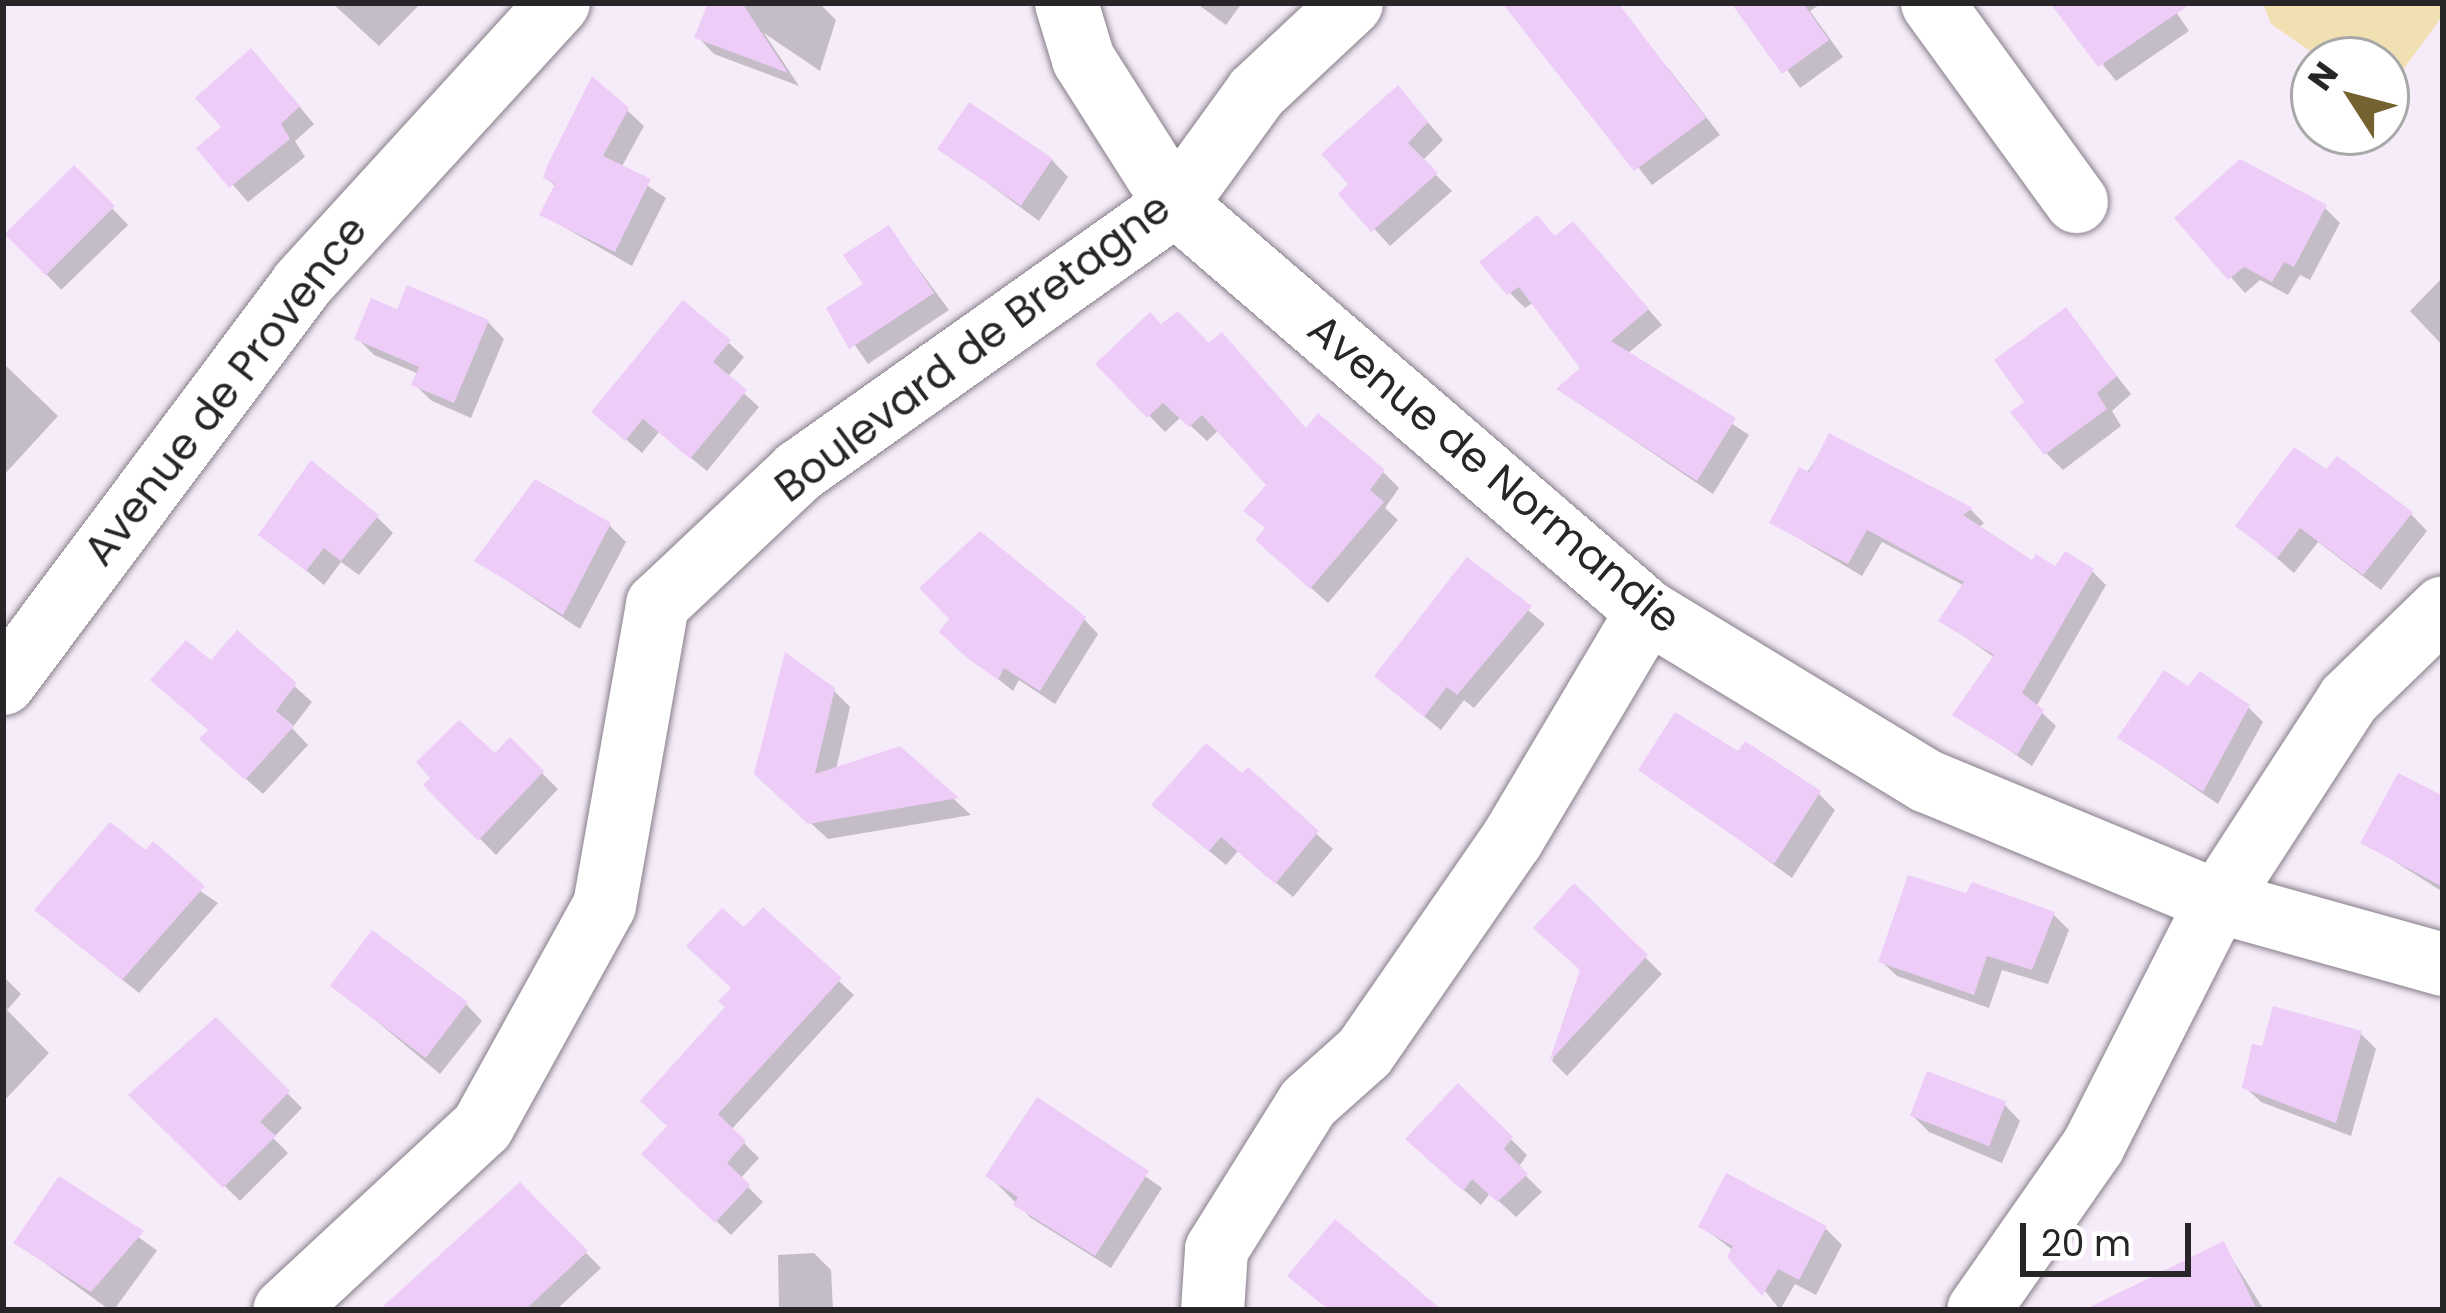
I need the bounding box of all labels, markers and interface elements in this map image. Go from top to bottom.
north arrow [2290,36,2410,156]
text: N [2297,52,2349,100]
street label: Boulevard de Bretagne [766,183,1180,513]
street label: Avenue de Provence [74,206,378,576]
street label: Avenue de Normandie [1298,304,1690,644]
scale bar [2026,1199,2197,1273]
text: 20 m [2041,1218,2131,1269]

